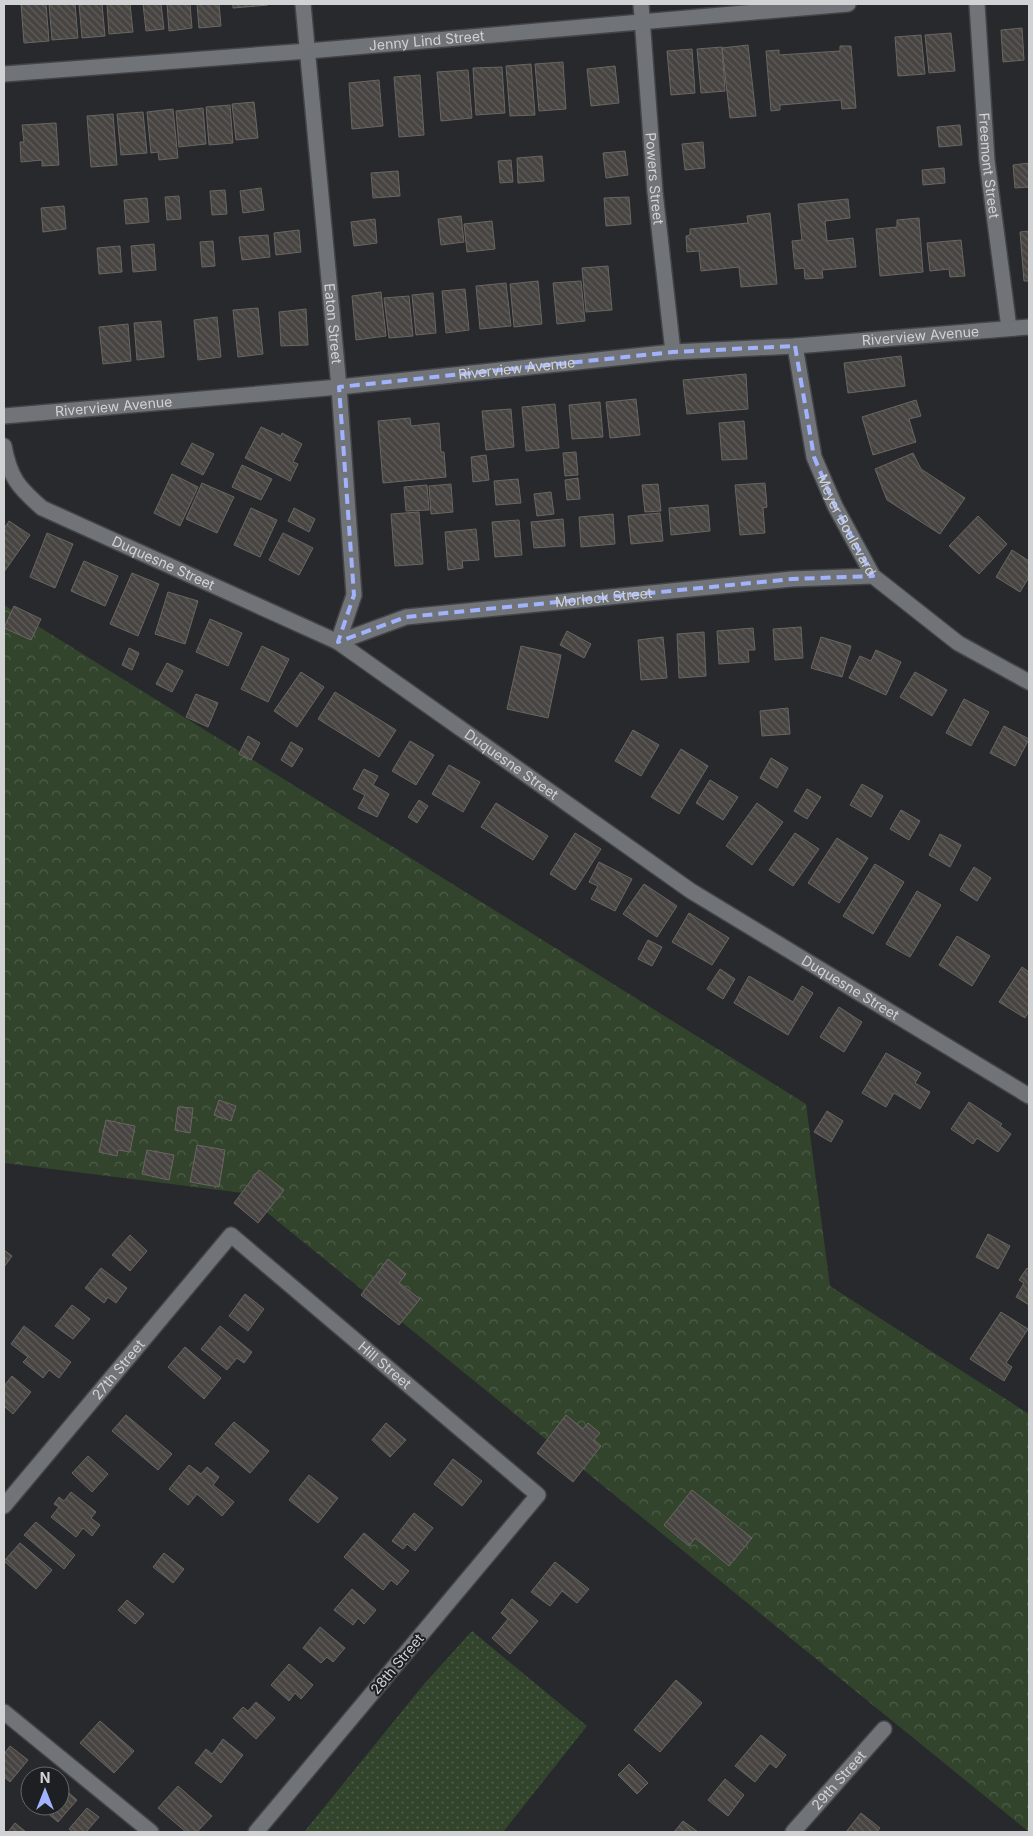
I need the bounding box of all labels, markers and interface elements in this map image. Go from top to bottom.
street label: Jenny Lind Street [368,27,486,54]
street label: Freemont Street [976,112,1004,220]
street label: Powers Street [643,132,668,226]
street label: Eaton Street [321,282,346,365]
street label: Riverview Avenue [861,322,980,349]
street label: Riverview Avenue [457,353,576,382]
street label: Riverview Avenue [54,392,173,420]
street label: Meyer Boulevard [814,471,880,578]
street label: Duquesne Street [110,532,218,593]
street label: Morlock Street [554,584,653,610]
street label: Duquesne Street [462,725,562,803]
street label: Duquesne Street [799,951,903,1023]
street label: 27th Street [88,1336,148,1403]
street label: Hill Street [355,1338,415,1392]
street label: 28th Street [366,1630,427,1697]
street label: 29th Street [808,1746,869,1813]
north arrow [20,1766,70,1816]
text: N [40,1769,50,1786]

